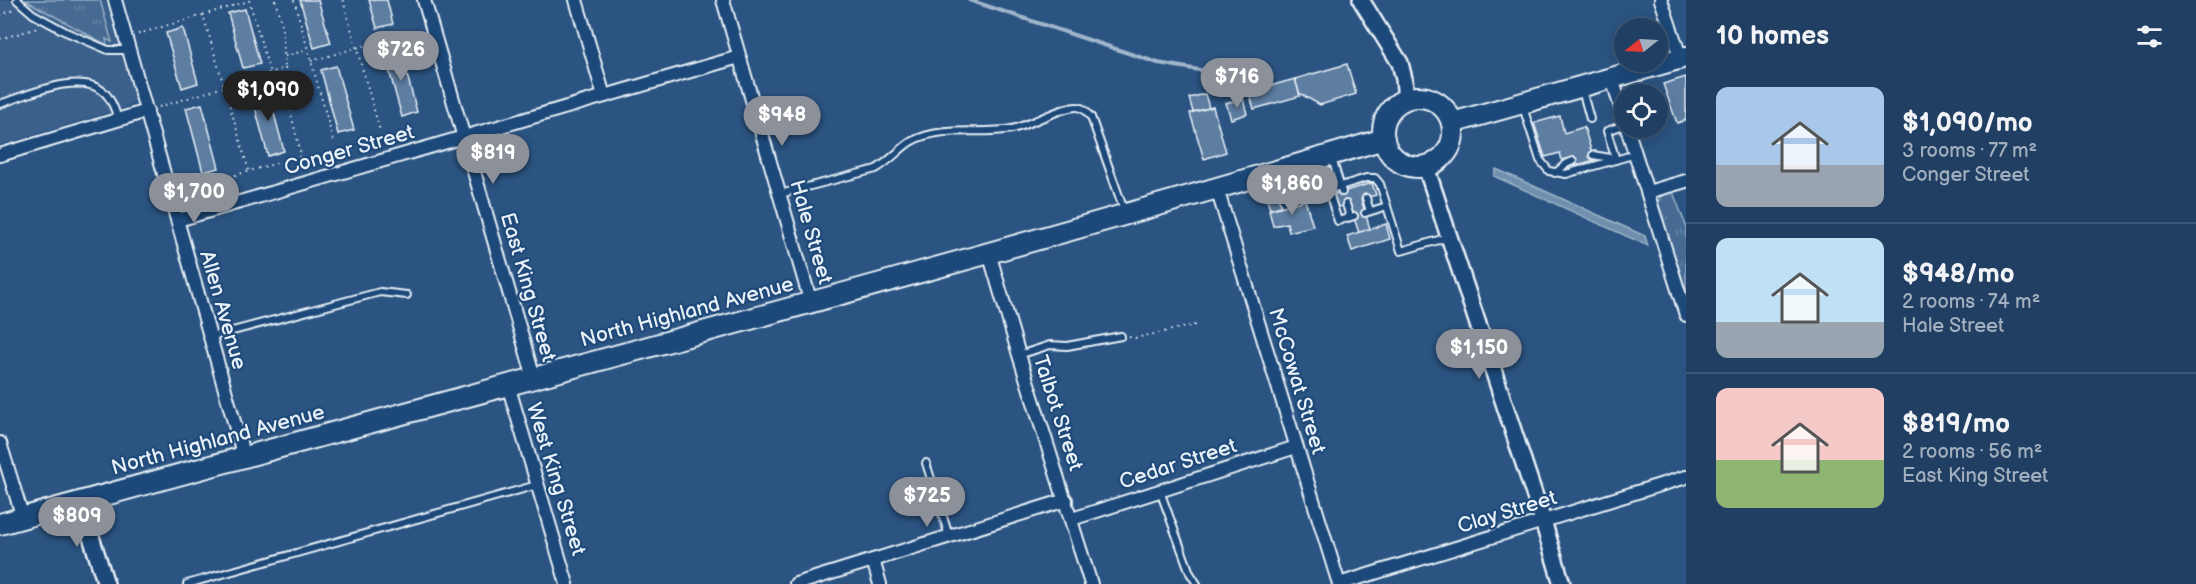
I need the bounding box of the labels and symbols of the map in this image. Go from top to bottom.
north arrow [1614,18,1668,72]
pin: $726 [365,31,437,82]
pin: $716 [1201,58,1273,109]
pin: $1,090 [219,71,317,122]
pin: $948 [746,96,818,147]
street label: Conger Street [281,119,417,180]
pin: $819 [457,134,529,185]
pin: $1,860 [1243,165,1341,216]
pin: $1,700 [145,173,243,224]
street label: Hale Street [784,177,838,287]
street label: East King Street [495,210,561,365]
street label: Allen Avenue [194,248,252,372]
street label: North Highland Avenue [578,271,796,353]
street label: McCowat Street [1263,305,1331,457]
pin: $1,150 [1430,329,1528,380]
street label: Talbot Street [1028,352,1089,474]
street label: North Highland Avenue [109,399,327,481]
street label: West King Street [521,400,591,559]
street label: Cedar Street [1116,433,1240,495]
pin: $725 [891,477,963,528]
street label: Clay Street [1454,485,1560,539]
pin: $809 [41,497,113,548]

